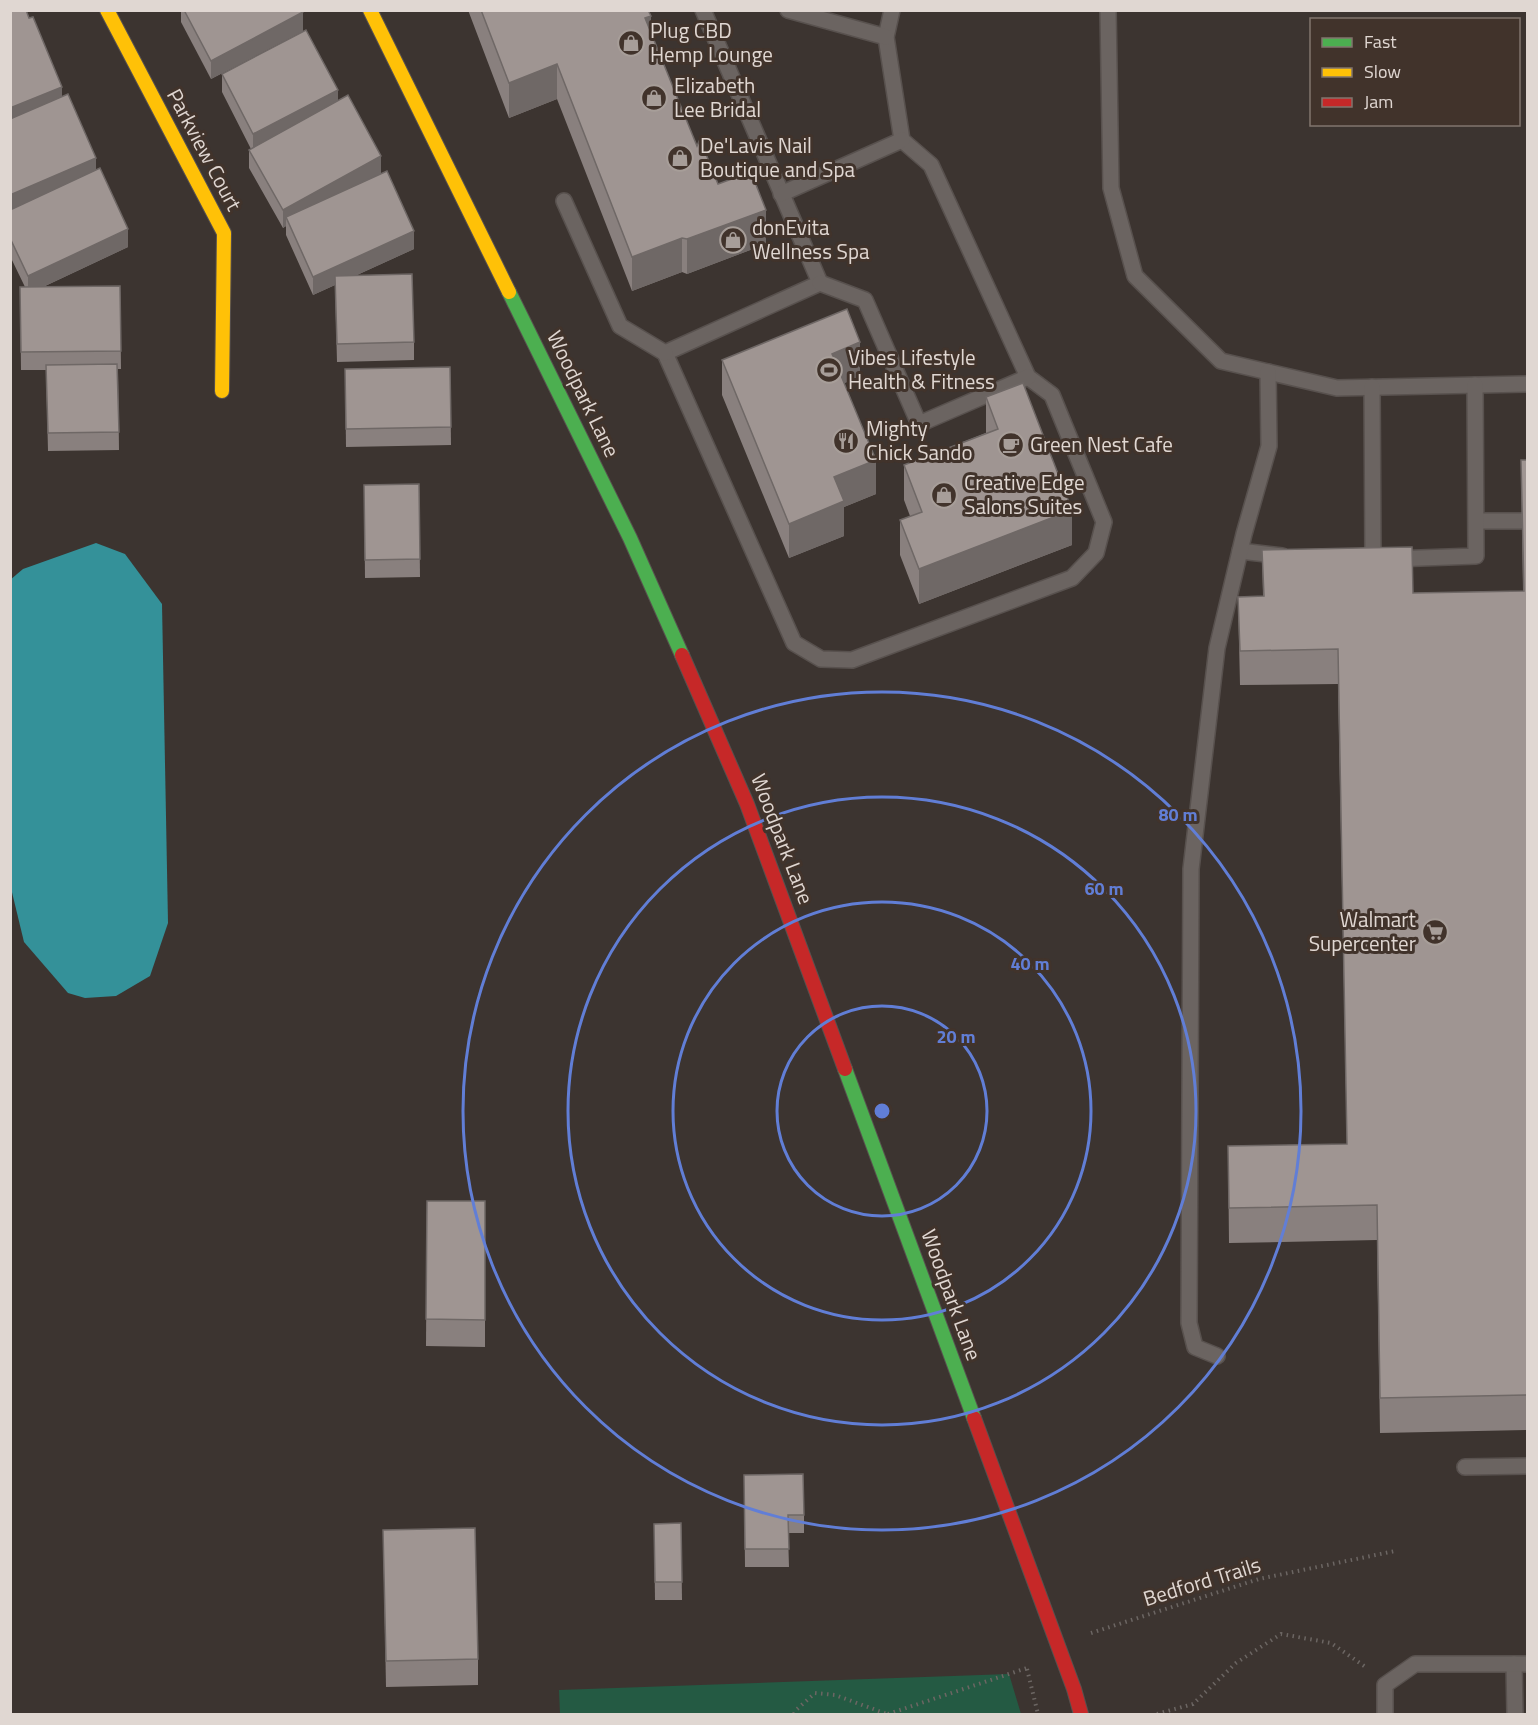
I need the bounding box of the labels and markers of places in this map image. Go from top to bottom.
place label: Plug CBD Hemp Lounge [650,14,773,70]
shop icon: Plug CBD Hemp Lounge [616,28,646,58]
place label: Elizabeth Lee Bridal [674,69,761,125]
shop icon: Elizabeth Lee Bridal [639,83,669,113]
place label: De'Lavis Nail Boutique and Spa [700,129,856,185]
shop icon: De'Lavis Nail Boutique and Spa [665,143,695,173]
place label: donEvita Wellness Spa [752,211,870,267]
shop icon: donEvita Wellness Spa [718,225,748,255]
place label: Vibes Lifestyle Health & Fitness [848,341,995,397]
sports icon: Vibes Lifestyle Health & Fitness [814,355,844,385]
place label: Mighty Chick Sando [866,412,973,468]
restaurant icon: Mighty Chick Sando [831,426,861,456]
place label: Green Nest Cafe [1030,428,1173,460]
cafe icon: Green Nest Cafe [996,430,1026,460]
place label: Creative Edge Salons Suites [964,466,1085,522]
shop icon: Creative Edge Salons Suites [929,480,959,510]
place label: Walmart Supercenter [1309,903,1417,959]
supermarket icon: Walmart Supercenter [1420,917,1450,947]
centre of rings [872,1101,892,1121]

